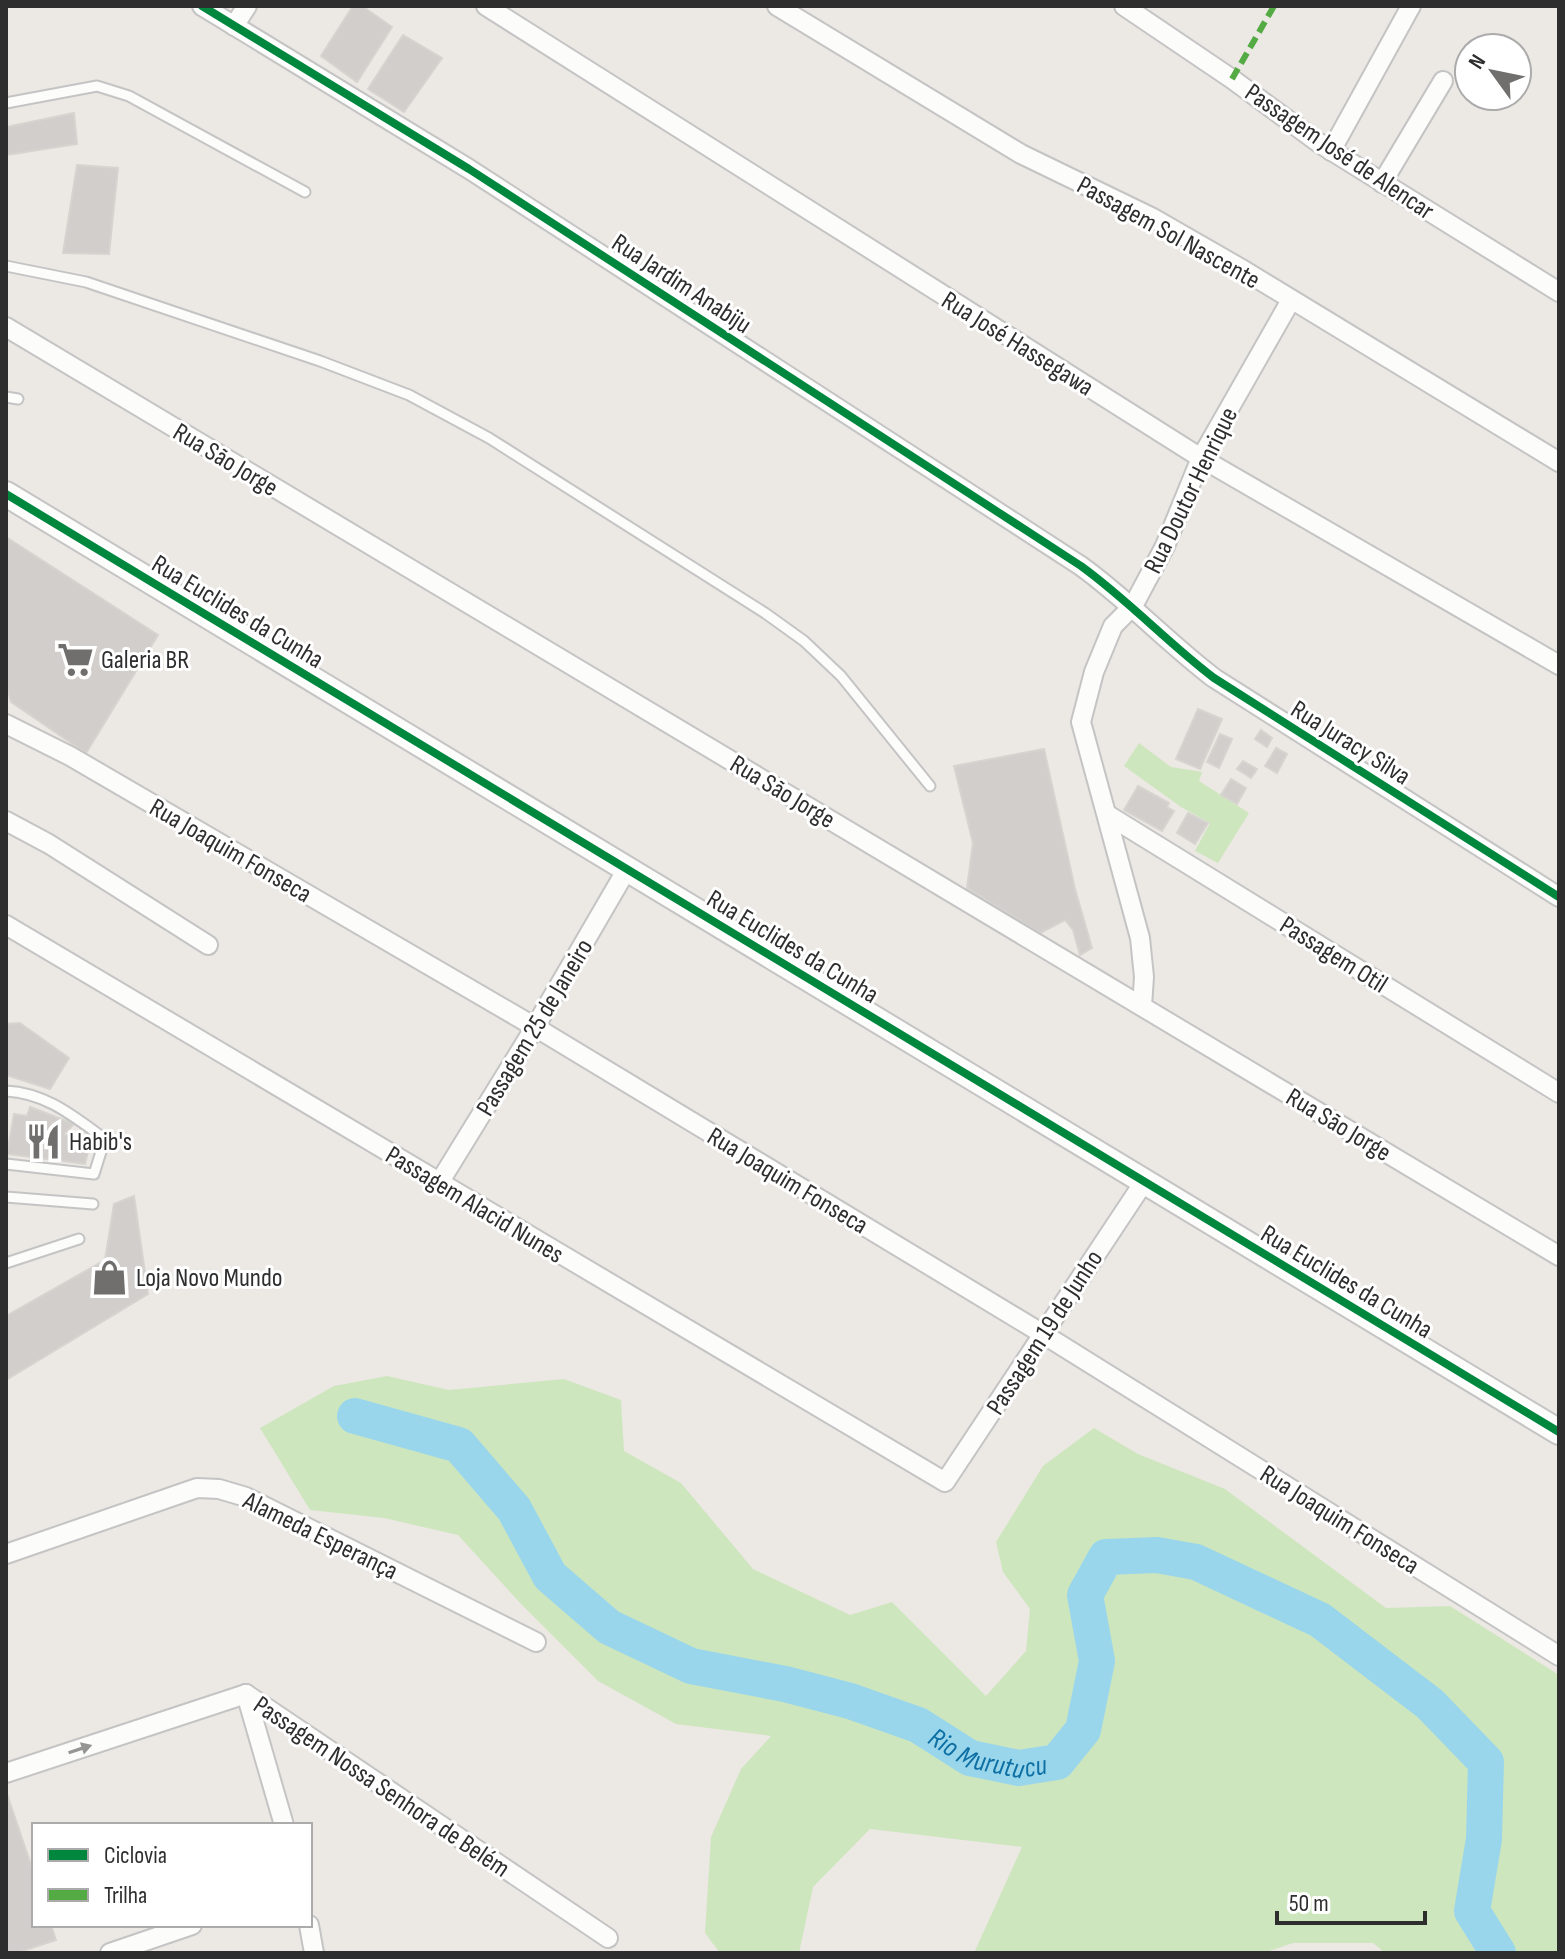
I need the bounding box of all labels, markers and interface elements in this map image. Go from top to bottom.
north arrow [1453,32,1533,112]
text: N [1463,50,1492,74]
street label: Passagem José de Alencar [1239,77,1440,227]
street label: Passagem Sol Nascente [1071,170,1265,296]
street label: Rua Jardim Anabiju [606,228,757,341]
street label: Rua José Hassegawa [936,285,1099,403]
street label: Rua Doutor Henrique [1138,403,1245,579]
street label: Rua São Jorge [167,417,283,504]
street label: Rua Euclides da Cunha [146,549,329,676]
supermarket icon: Galeria BR [56,640,94,678]
place label: Galeria BR [101,645,189,676]
street label: Rua Juracy Silva [1285,694,1416,792]
street label: Rua São Jorge [724,749,840,836]
street label: Rua Joaquim Fonseca [144,792,317,910]
street label: Rua Euclides da Cunha [701,884,884,1011]
street label: Passagem Otil [1274,910,1393,1000]
street label: Passagem 25 de Janeiro [470,934,600,1122]
street label: Rua São Jorge [1280,1082,1396,1169]
street label: Rua Joaquim Fonseca [701,1121,873,1241]
restaurant icon: Habib's [24,1122,62,1160]
place label: Habib's [69,1127,132,1158]
street label: Passagem Alacid Nunes [380,1140,569,1271]
street label: Rua Euclides da Cunha [1255,1219,1438,1346]
street label: Passagem 19 de Junho [981,1245,1110,1421]
shop icon: Loja Novo Mundo [91,1258,129,1296]
place label: Loja Novo Mundo [136,1263,283,1294]
street label: Rua Joaquim Fonseca [1254,1459,1424,1582]
street label: Alameda Esperança [237,1485,403,1587]
street label: Passagem Nossa Senhora de Belém [247,1690,515,1885]
water label: Rio Murutucu [922,1721,1050,1787]
one-way arrow [68,1742,92,1754]
legend [32,1823,312,1927]
text: Ciclovia [104,1841,167,1870]
scale bar [1277,1875,1425,1925]
text: Trilha [104,1881,147,1910]
text: 50 m [1289,1889,1329,1918]

